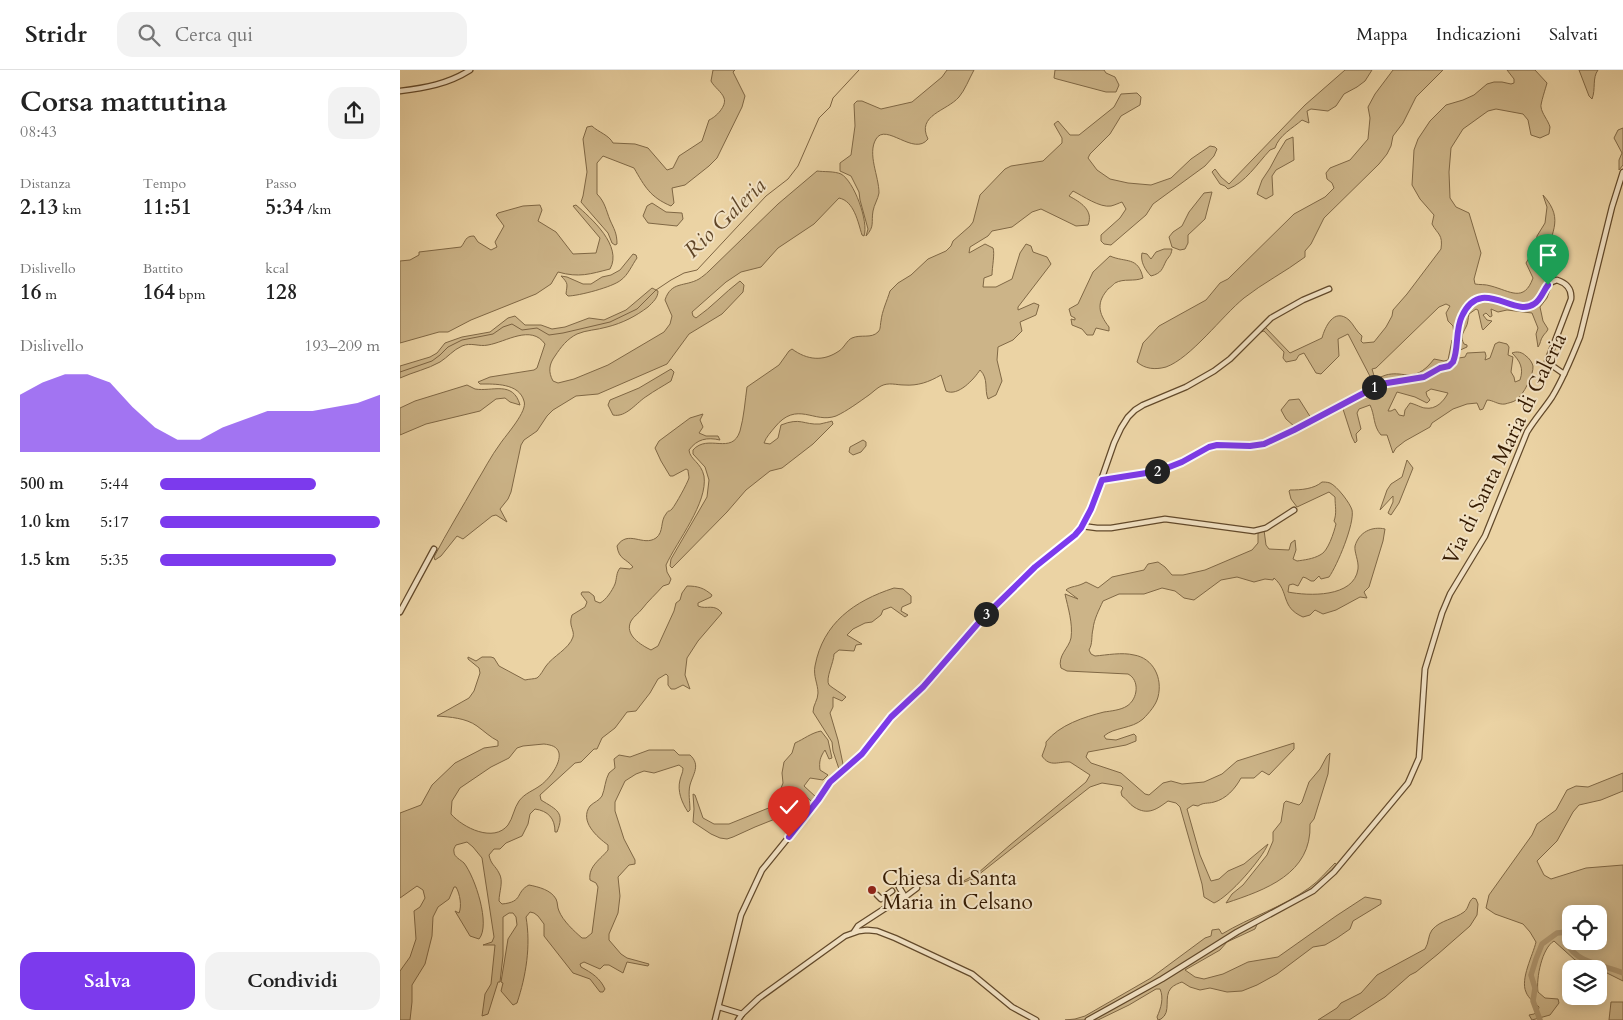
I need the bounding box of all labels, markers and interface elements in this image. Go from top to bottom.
search box [117,12,467,57]
text: Stridr [25,18,87,51]
icon: search [135,21,163,49]
text: Cerca qui [175,22,253,48]
text: Mappa [1356,22,1408,47]
text: Indicazioni [1436,22,1521,47]
text: Salvati [1549,22,1598,47]
text: Corsa mattutina [20,83,227,121]
button: share [328,87,380,139]
text: 08:43 [20,121,57,143]
water label: Rio Galeria [677,171,773,265]
text: Distanza [20,174,71,193]
text: Tempo [143,174,186,193]
text: Passo [265,174,297,193]
text: 2.13 [20,193,58,222]
text: 11:51 [143,193,192,222]
text: 5:34 [265,193,304,222]
text: km [58,200,81,219]
text: /km [304,200,331,219]
pin [1527,234,1569,285]
icon: arrive [1534,241,1562,269]
text: Dislivello [20,259,76,278]
text: Battito [143,259,183,278]
text: kcal [265,259,289,278]
text: 16 [20,278,42,307]
text: 164 [143,278,175,307]
text: 128 [265,278,298,307]
text: m [42,285,57,304]
text: bpm [175,285,206,304]
street label: Via di Santa Maria di Galeria [1436,328,1574,570]
text: Dislivello [20,335,84,357]
text: 193–209 m [304,335,380,357]
pin: 1 [1362,374,1386,400]
text: 1 [1371,378,1378,397]
pin: 2 [1144,458,1170,484]
text: 2 [1154,462,1161,481]
text: 500 m [20,473,64,495]
text: 5:44 [100,473,129,495]
text: 1.0 km [20,511,70,533]
text: 5:17 [100,511,129,533]
text: 1.5 km [20,549,70,571]
text: 5:35 [100,549,129,571]
pin: 3 [974,602,998,626]
text: 3 [983,605,990,624]
pin [768,786,810,837]
icon: check [775,793,803,821]
place label: Chiesa di Santa Maria in Celsano [882,864,1033,917]
marker: Chiesa di Santa Maria in Celsano [866,884,878,896]
map controls [1562,905,1607,1005]
button: locate [1562,905,1607,950]
button: Salva [20,952,195,1010]
button: Condividi [205,952,380,1010]
button: layers [1562,960,1607,1005]

